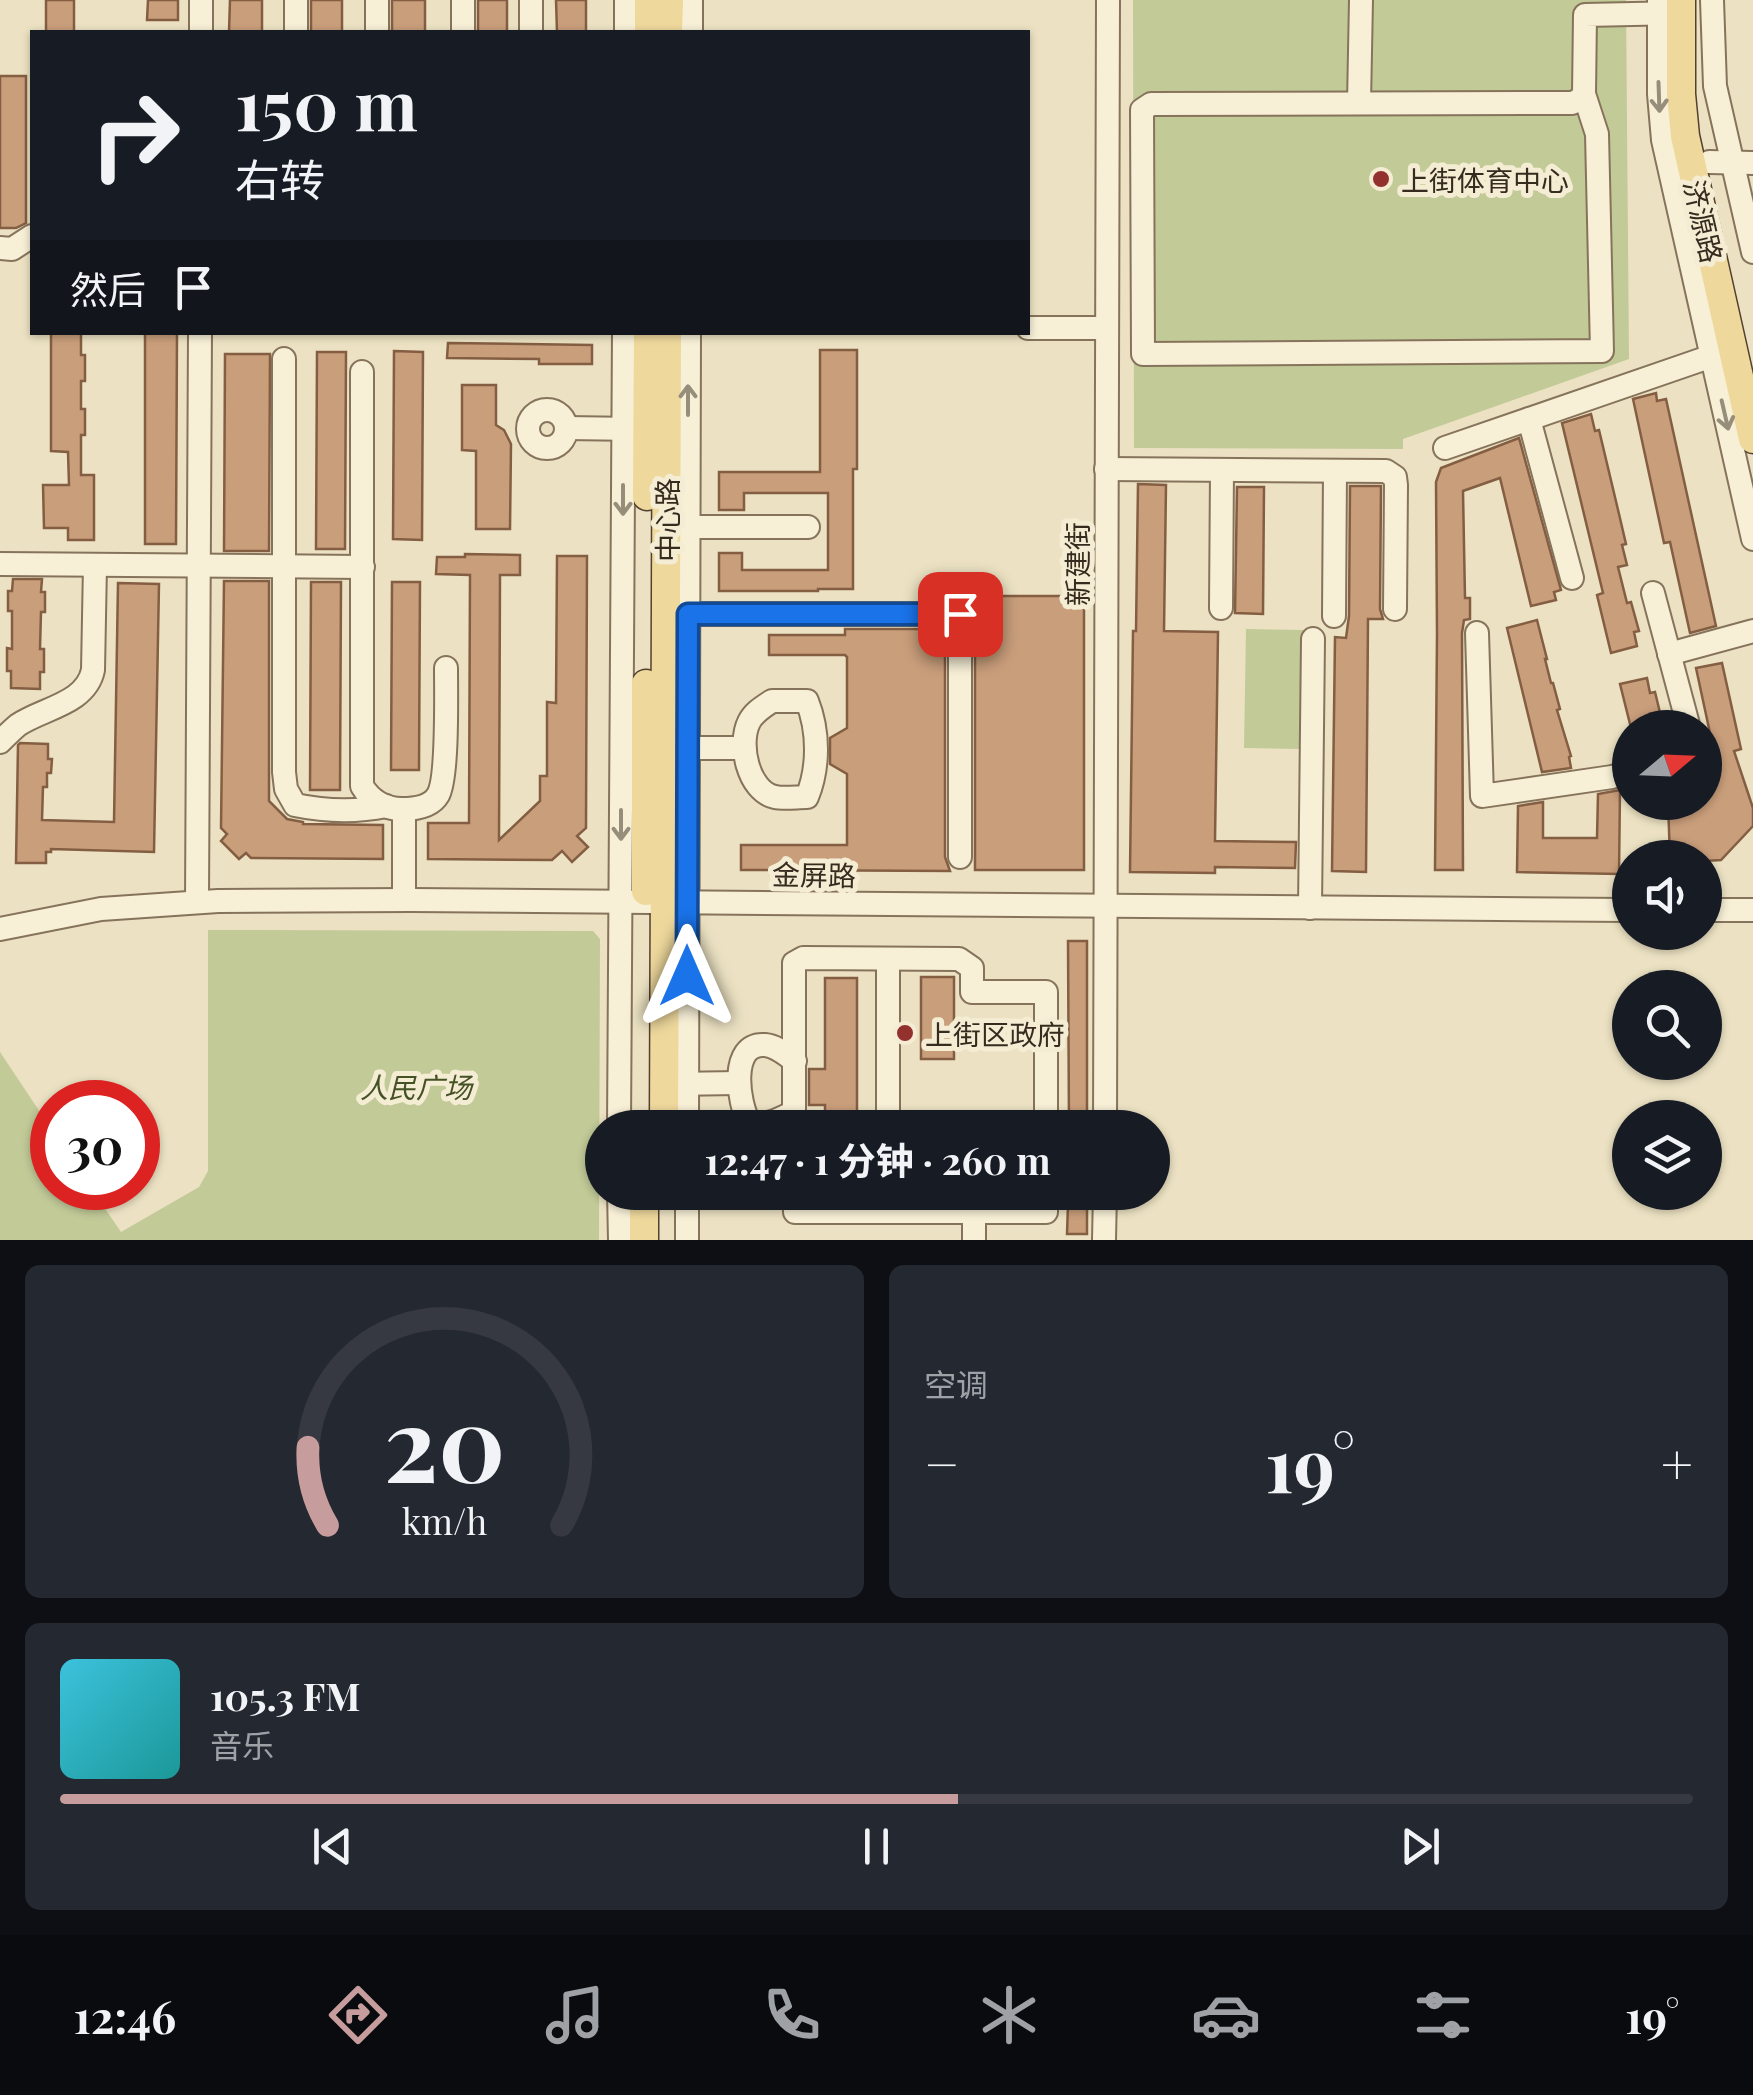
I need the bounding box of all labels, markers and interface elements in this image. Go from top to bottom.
text: 150 m [235,55,418,149]
icon: right [70,70,200,200]
one-way arrow [1650,81,1669,113]
text: 右转 [235,148,325,208]
place label: 上街体育中心 [1401,161,1569,198]
marker: 上街体育中心 [1370,168,1392,190]
street label: 济源路 [1677,176,1731,266]
icon: arrive [166,260,221,315]
text: 然后 [70,263,146,314]
one-way arrow [678,385,698,418]
one-way arrow [1717,398,1735,430]
street label: 中心路 [648,478,685,562]
one-way arrow [614,482,632,515]
street label: 新建街 [1058,522,1095,606]
pin [918,572,1003,657]
icon: arrive [933,587,988,642]
north arrow [1612,710,1722,820]
map controls [1612,710,1722,1210]
one-way arrow [612,808,630,840]
button: sound [1612,840,1722,950]
street label: 金屏路 [772,855,856,893]
position arrow [635,924,739,1028]
button: search [1612,970,1722,1080]
place label: 上街区政府 [925,1015,1065,1052]
marker: 上街区政府 [894,1022,916,1044]
park label: 人民广场 [360,1068,474,1105]
speed limit sign: 30 [30,1080,160,1210]
button: layers [1612,1100,1722,1210]
text: 12:47 · 1 分钟 · 260 m [704,1134,1051,1185]
text: 空调 [924,1362,988,1405]
text: 20 [384,1370,505,1509]
text: 19° [1265,1412,1355,1512]
text: − [924,1425,960,1499]
text: + [1661,1425,1693,1499]
text: km/h [402,1496,487,1544]
text: 105.3 FM [210,1670,360,1721]
text: 音乐 [210,1723,274,1766]
icon: previous [305,1819,360,1874]
icon: pause [849,1819,904,1874]
icon: next [1393,1819,1448,1874]
icon: directions [323,1980,393,2050]
icon: music [540,1980,610,2050]
icon: phone [757,1980,827,2050]
icon: climate [974,1980,1044,2050]
icon: car [1191,1980,1261,2050]
icon: filters [1408,1980,1478,2050]
text: 12:46 [73,1985,176,2045]
text: 19° [1625,1985,1679,2045]

